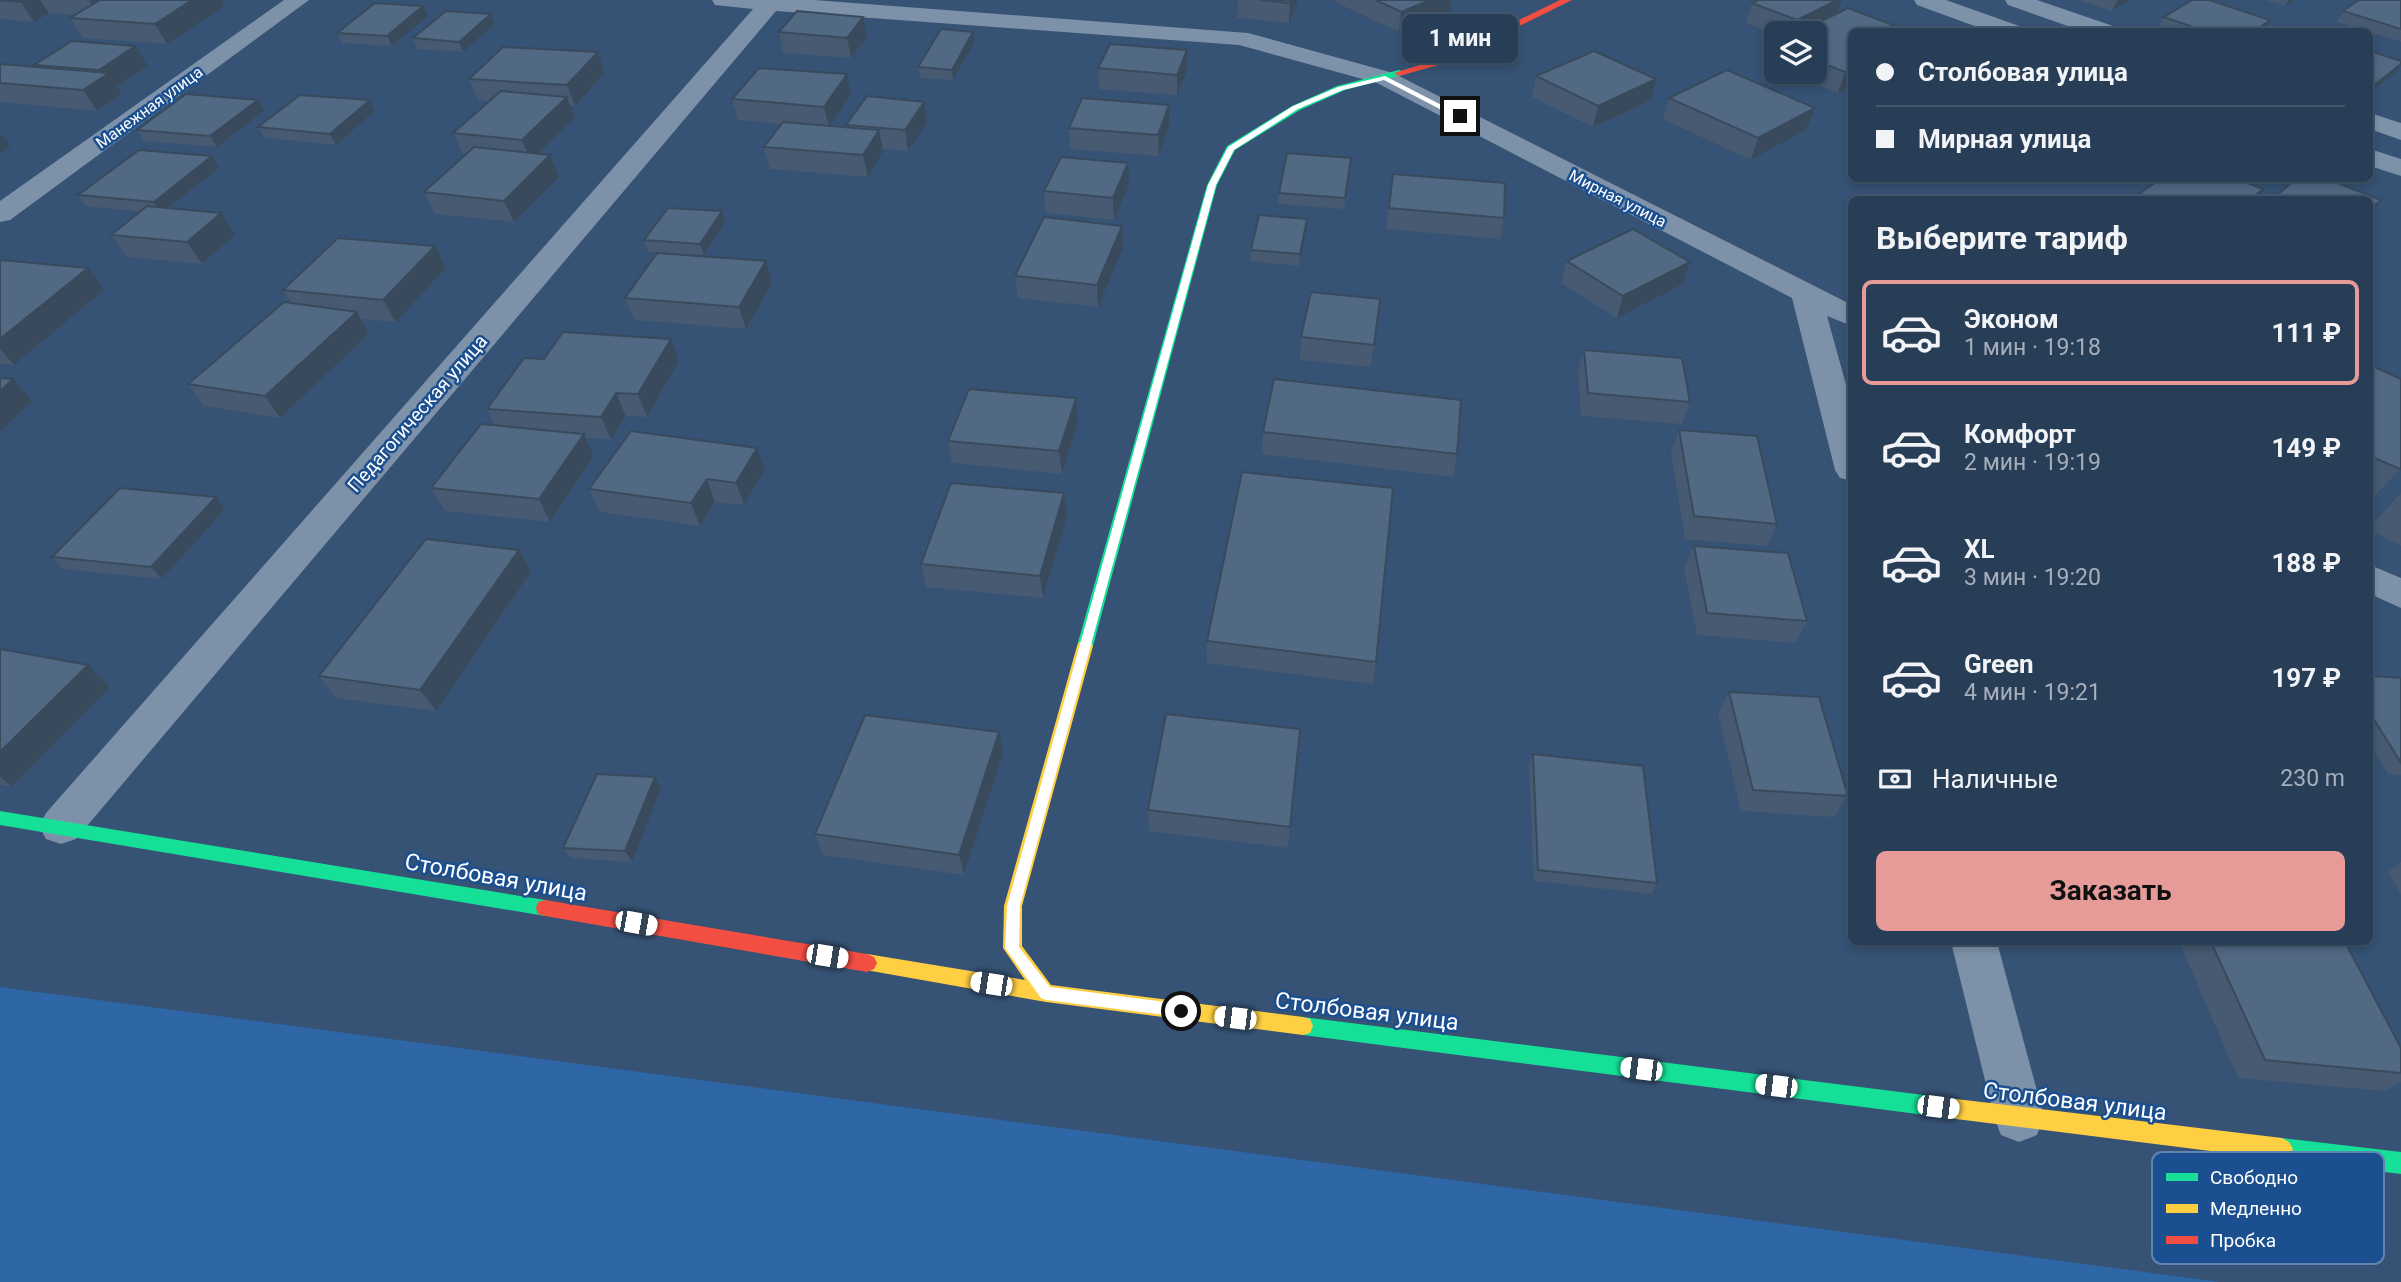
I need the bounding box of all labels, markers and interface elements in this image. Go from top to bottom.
callout: 1 мин [1402,15,1518,64]
map controls [1764,21,1827,84]
button: layers [1764,21,1827,84]
text: 1 мин [1429,25,1491,52]
text: Столбовая улица [1918,57,2128,87]
street label: Манежная улица [92,62,206,152]
route end [1444,100,1476,132]
text: Мирная улица [1918,124,2092,154]
street label: Мирная улица [1566,166,1670,231]
text: Выберите тариф [1876,219,2128,257]
icon: car [1880,301,1943,364]
text: Эконом [1964,304,2059,334]
text: 111 ₽ [2271,318,2341,348]
street label: Педагогическая улица [343,330,492,497]
text: 1 мин · 19:18 [1964,334,2101,361]
icon: car [1880,416,1943,479]
text: Комфорт [1964,419,2076,449]
text: 149 ₽ [2271,433,2341,463]
text: 2 мин · 19:19 [1964,449,2101,476]
icon: car [1880,531,1943,594]
text: XL [1964,534,1995,564]
text: 188 ₽ [2271,548,2341,578]
text: 3 мин · 19:20 [1964,564,2101,591]
icon: car [1880,646,1943,709]
text: Green [1964,649,2034,679]
text: 197 ₽ [2271,663,2341,693]
text: 4 мин · 19:21 [1964,679,2101,706]
icon: cash [1876,760,1914,798]
text: Наличные [1932,764,2058,794]
text: 230 m [2280,765,2345,792]
street label: Столбовая улица [403,848,589,907]
button: Заказать [1876,851,2345,931]
car [614,909,659,937]
car [805,942,850,970]
car [969,970,1014,998]
street label: Столбовая улица [1274,987,1460,1036]
route start [1165,995,1197,1027]
car [1213,1005,1258,1031]
car [1619,1056,1664,1082]
car [1754,1073,1799,1099]
street label: Столбовая улица [1982,1077,2168,1126]
car [1916,1094,1961,1120]
legend [2152,1152,2384,1264]
text: Свободно [2210,1166,2298,1189]
text: Медленно [2210,1197,2302,1220]
text: Пробка [2210,1229,2276,1252]

